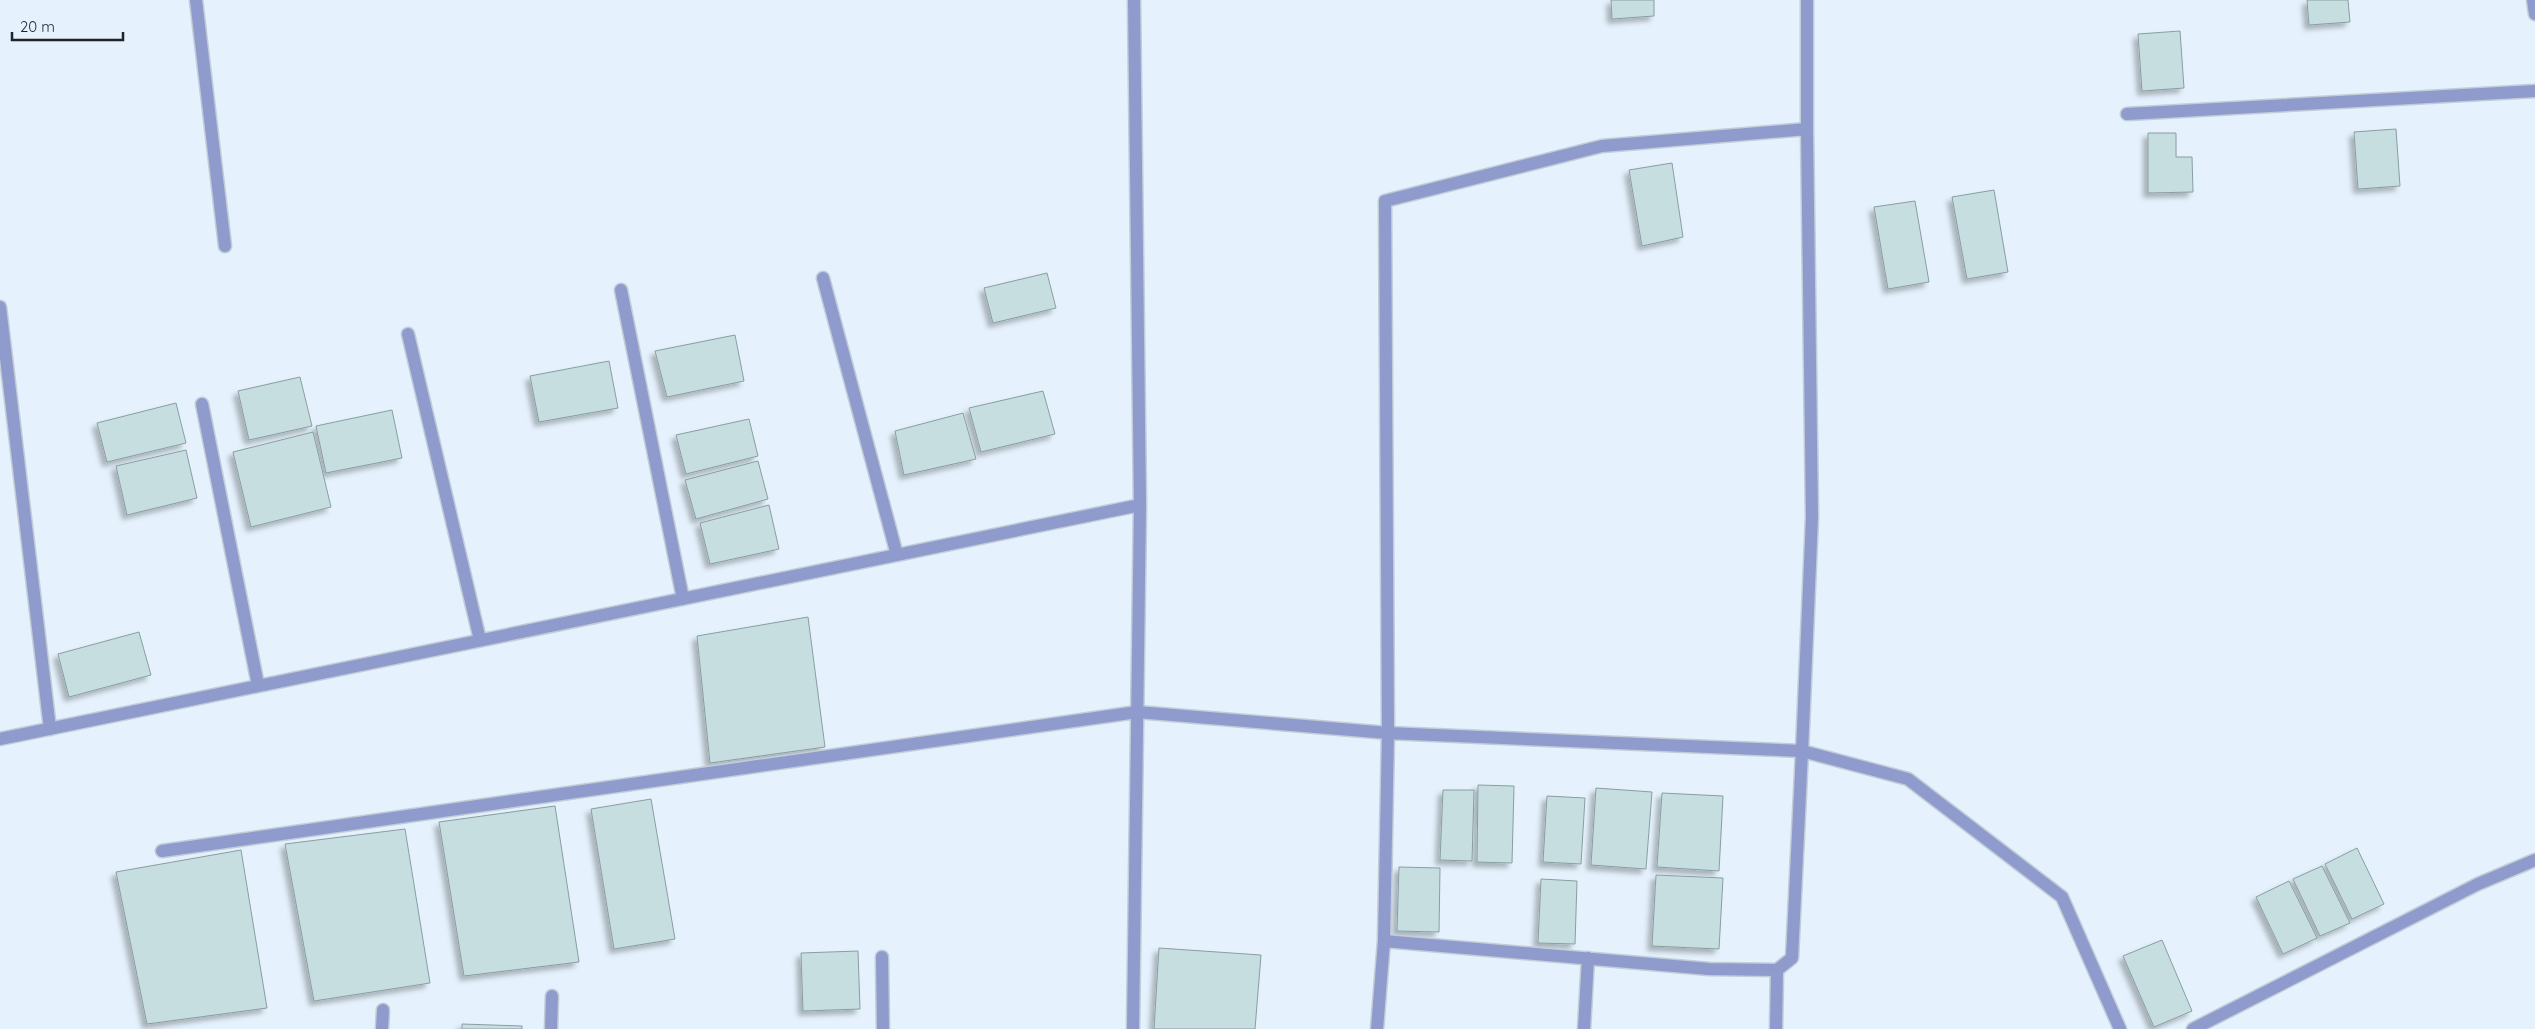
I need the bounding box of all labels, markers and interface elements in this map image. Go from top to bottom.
scale bar [12,10,124,42]
text: 20 m [20,17,55,36]

